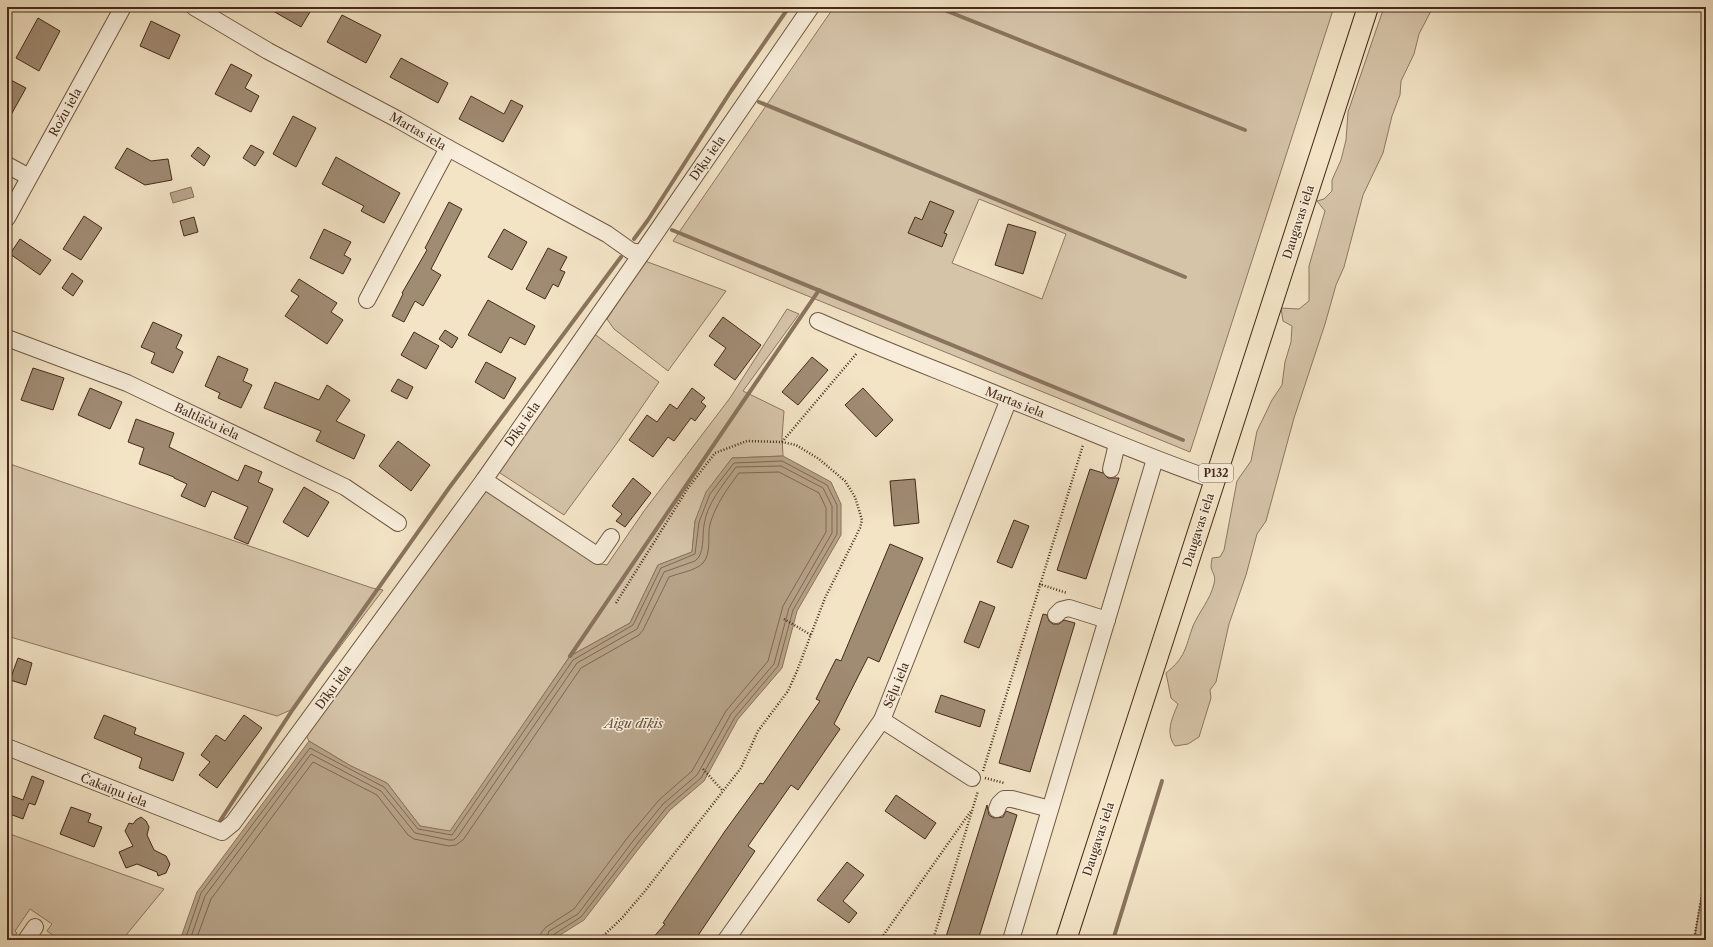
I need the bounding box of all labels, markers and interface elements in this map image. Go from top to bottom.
street label: Rožu iela [46,85,85,139]
street label: Martas iela [387,109,449,153]
street label: Dīķu iela [686,132,729,184]
street label: Daugavas iela [1279,182,1317,261]
street label: Martas iela [983,383,1047,421]
street label: Dīķu iela [501,398,544,450]
street label: Baltlāču iela [172,399,242,443]
road number: P132 [1199,464,1233,482]
street label: Daugavas iela [1179,490,1217,569]
street label: Sēļu iela [880,659,913,711]
street label: Dīķu iela [312,661,355,713]
water label: Aigu dīķis [603,715,664,732]
street label: Čakaiņu iela [78,769,151,811]
street label: Daugavas iela [1079,799,1117,878]

